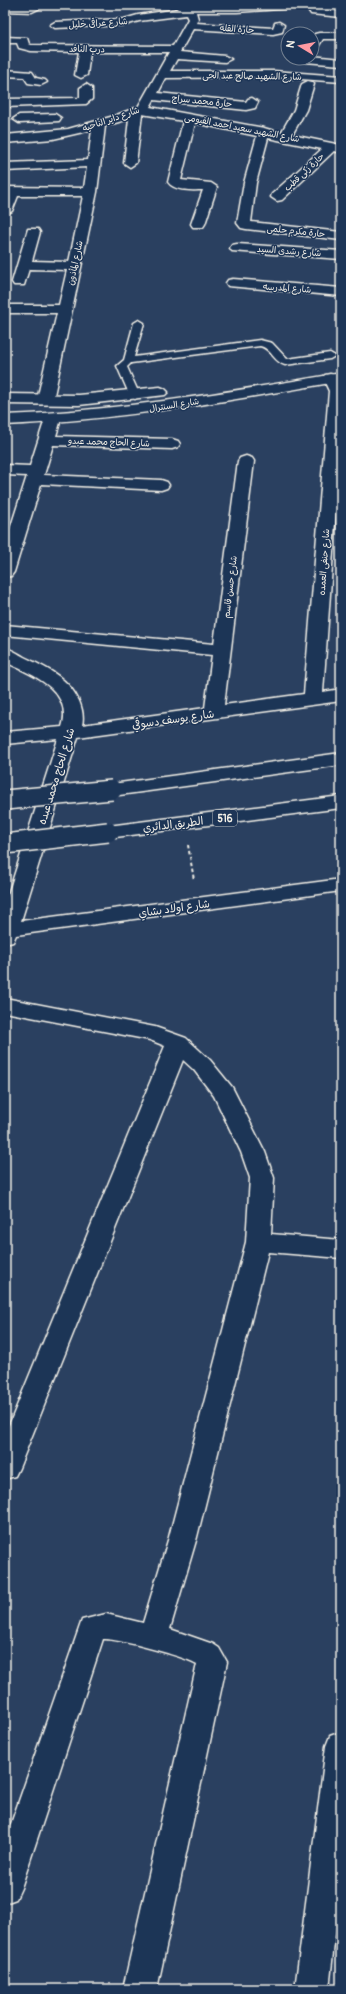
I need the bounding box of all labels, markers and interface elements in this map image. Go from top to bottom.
street label: شارع عراقى خليل [68,15,128,31]
street label: حارة القله [219,23,255,36]
north arrow [280,26,320,66]
text: N [284,39,298,49]
street label: درب النافد [69,44,105,55]
street label: شارع الشهيد صالح عبد الحى [202,70,302,83]
street label: حارة محمد سراج [171,93,233,110]
street label: شارع داير الناحيه [81,105,141,134]
street label: شارع الشهيد سعيد احمد الفيومى [183,112,300,145]
street label: حارة زكى قطب [282,151,327,194]
street label: حارة مكرم حلمى [266,223,326,241]
street label: شارع المأذون [65,240,86,286]
street label: شارع رشدى السيد [256,244,322,259]
street label: شارع المدرسه [262,281,311,296]
street label: شارع السنترال [148,396,200,415]
street label: شارع الحاج محمد عبدو [67,436,150,449]
street label: شارع حنفى العمده [317,528,332,596]
street label: شارع حسن قاسم [221,555,241,619]
street label: شارع يوسف دسوقي [131,706,215,734]
street label: شارع الحاج محمد عبده [36,726,79,827]
road number: 516 [213,810,237,826]
street label: الطريق الدائري [142,814,204,837]
street label: شارع اولاد بشاي [138,897,211,922]

